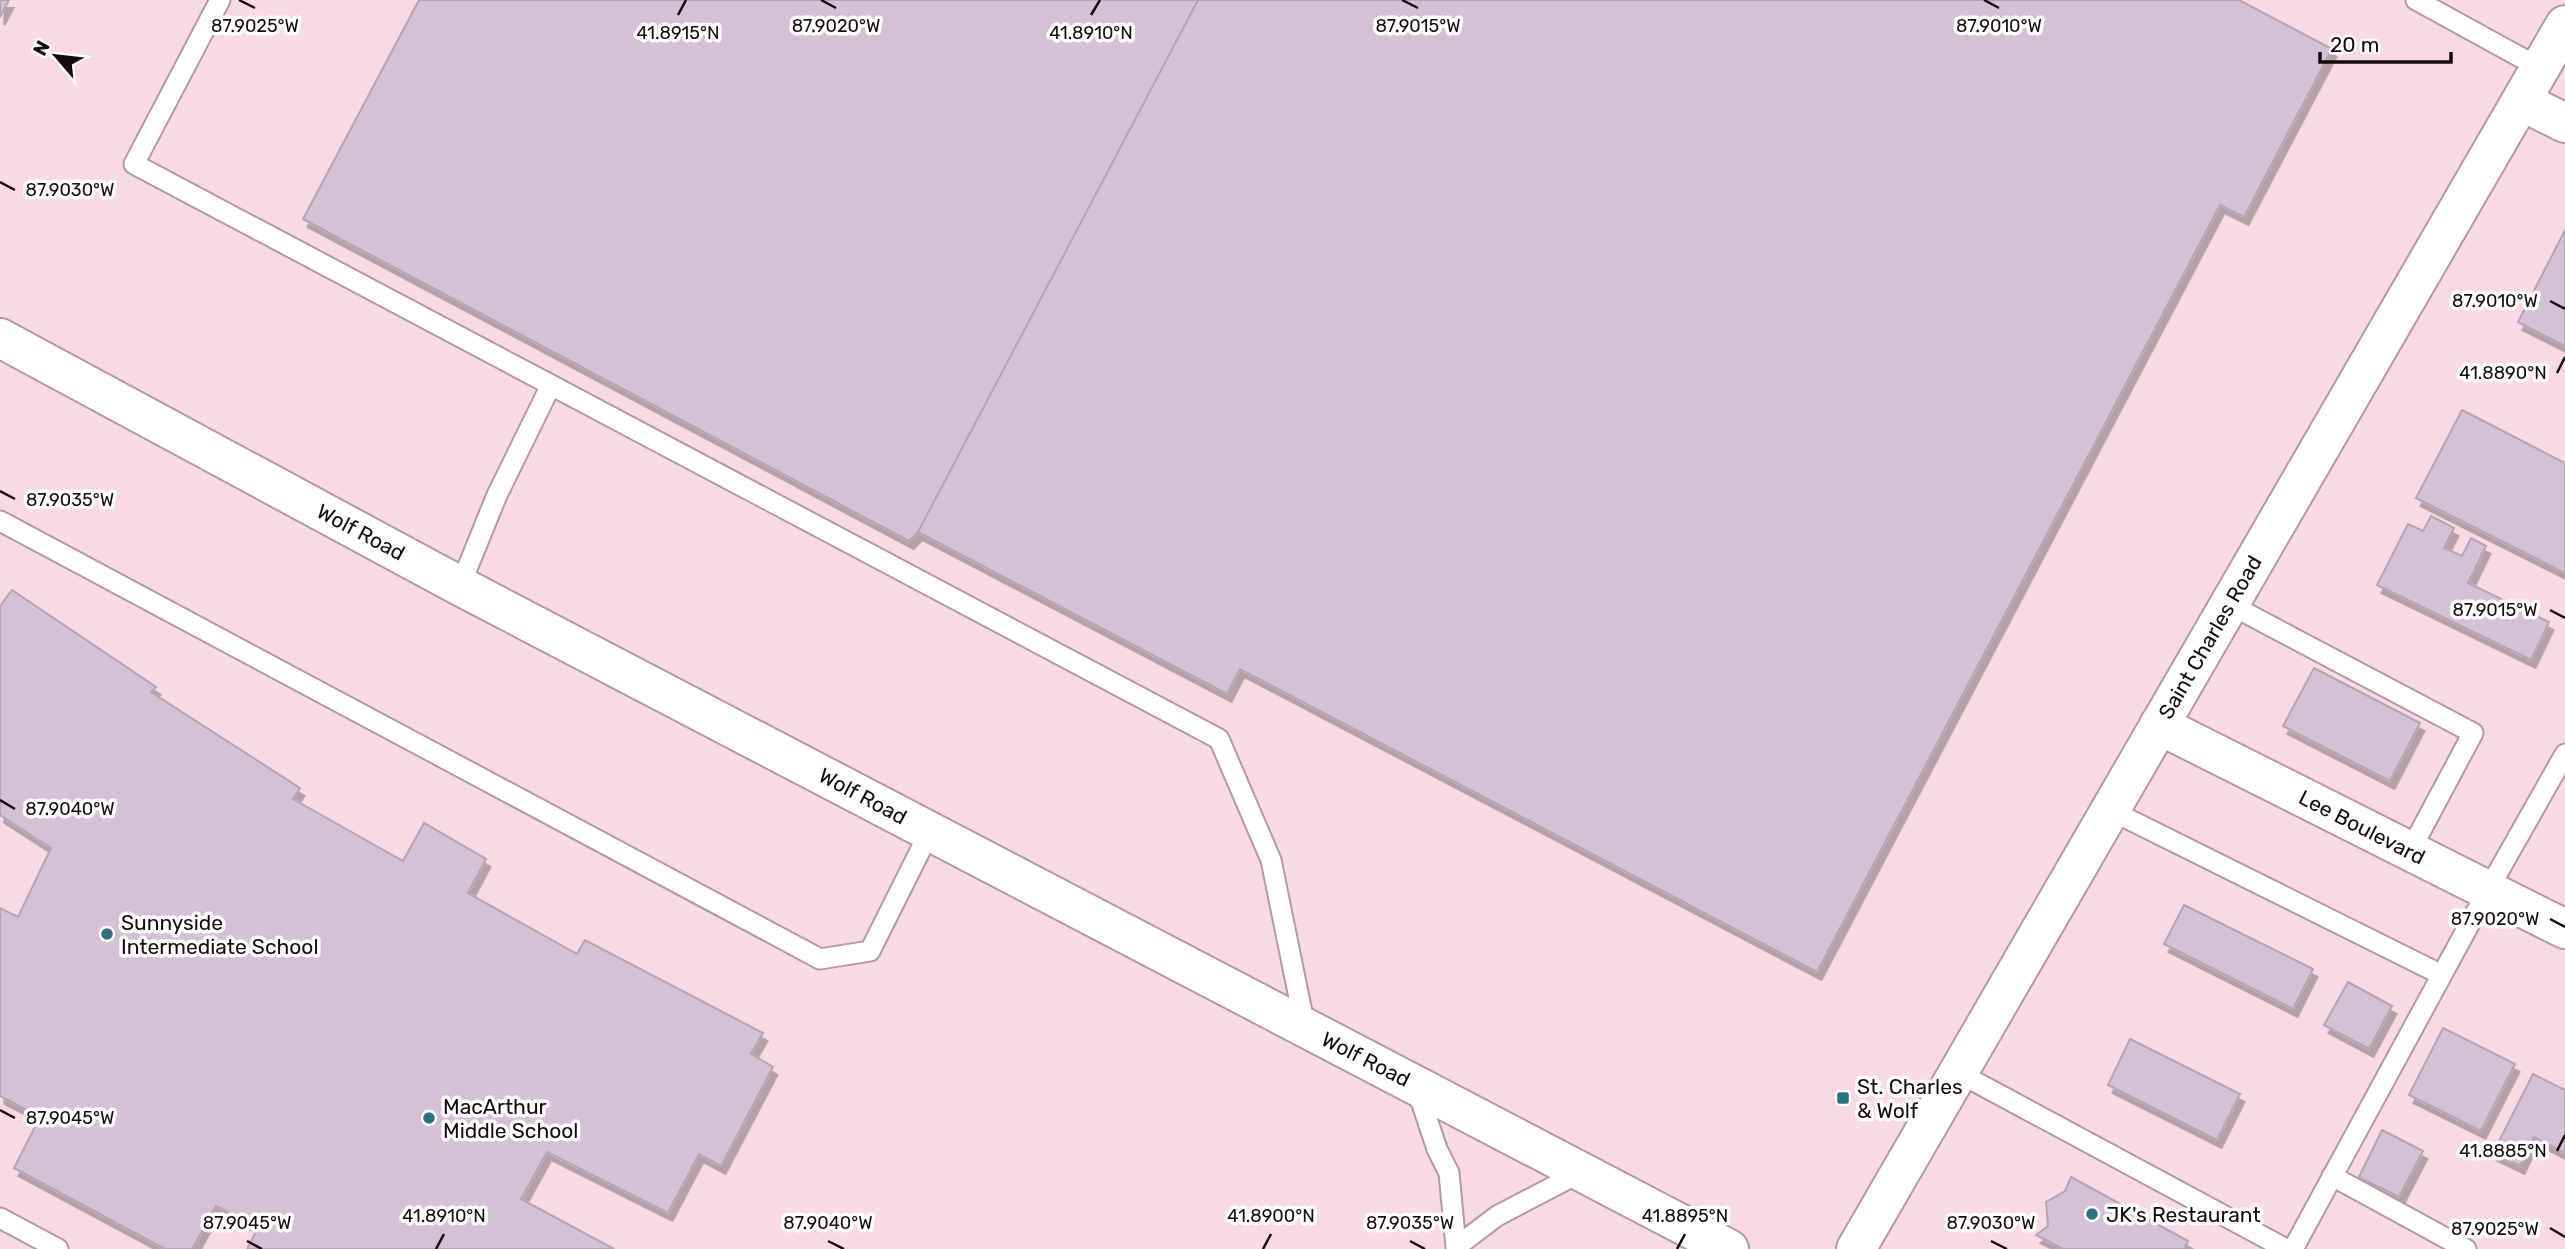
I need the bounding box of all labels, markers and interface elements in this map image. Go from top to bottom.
text: 87.9025°W [211,15,299,37]
text: 87.9020°W [792,15,880,37]
text: 87.9015°W [1375,15,1461,37]
text: 87.9010°W [1956,15,2042,37]
north arrow [21,21,91,91]
scale bar [2320,21,2451,65]
text: 41.8915°N [637,22,719,44]
text: 41.8910°N [1049,22,1133,44]
text: 20 m [2330,32,2379,57]
text: N [28,37,55,60]
text: 87.9030°W [26,179,115,201]
text: 87.9010°W [2452,290,2538,312]
text: 41.8890°N [2459,362,2547,384]
text: 87.9035°W [26,489,114,511]
street label: Wolf Road [313,498,409,566]
street label: Saint Charles Road [2153,551,2267,723]
text: 87.9015°W [2452,599,2538,621]
street label: Wolf Road [815,762,911,830]
street label: Lee Boulevard [2295,784,2429,870]
text: 87.9040°W [25,798,115,820]
text: 87.9020°W [2451,908,2539,930]
place label: Sunnyside Intermediate School [121,910,319,959]
marker: Sunnyside Intermediate School [99,926,115,942]
street label: Wolf Road [1318,1026,1414,1092]
place label: St. Charles & Wolf [1857,1074,1963,1123]
marker: St. Charles & Wolf [1835,1090,1851,1106]
place label: MacArthur Middle School [443,1094,578,1143]
text: 87.9045°W [26,1107,114,1129]
marker: MacArthur Middle School [421,1110,437,1126]
text: 41.8885°N [2459,1140,2547,1162]
place label: JK's Restaurant [2106,1202,2261,1227]
text: 41.8910°N [402,1205,486,1227]
text: 41.8900°N [1227,1205,1315,1227]
text: 41.8895°N [1642,1205,1728,1227]
marker: JK's Restaurant [2084,1206,2100,1222]
text: 87.9045°W [203,1212,291,1234]
text: 87.9040°W [783,1212,873,1234]
text: 87.9035°W [1366,1212,1454,1234]
text: 87.9030°W [1947,1212,2036,1234]
text: 87.9025°W [2451,1218,2539,1240]

